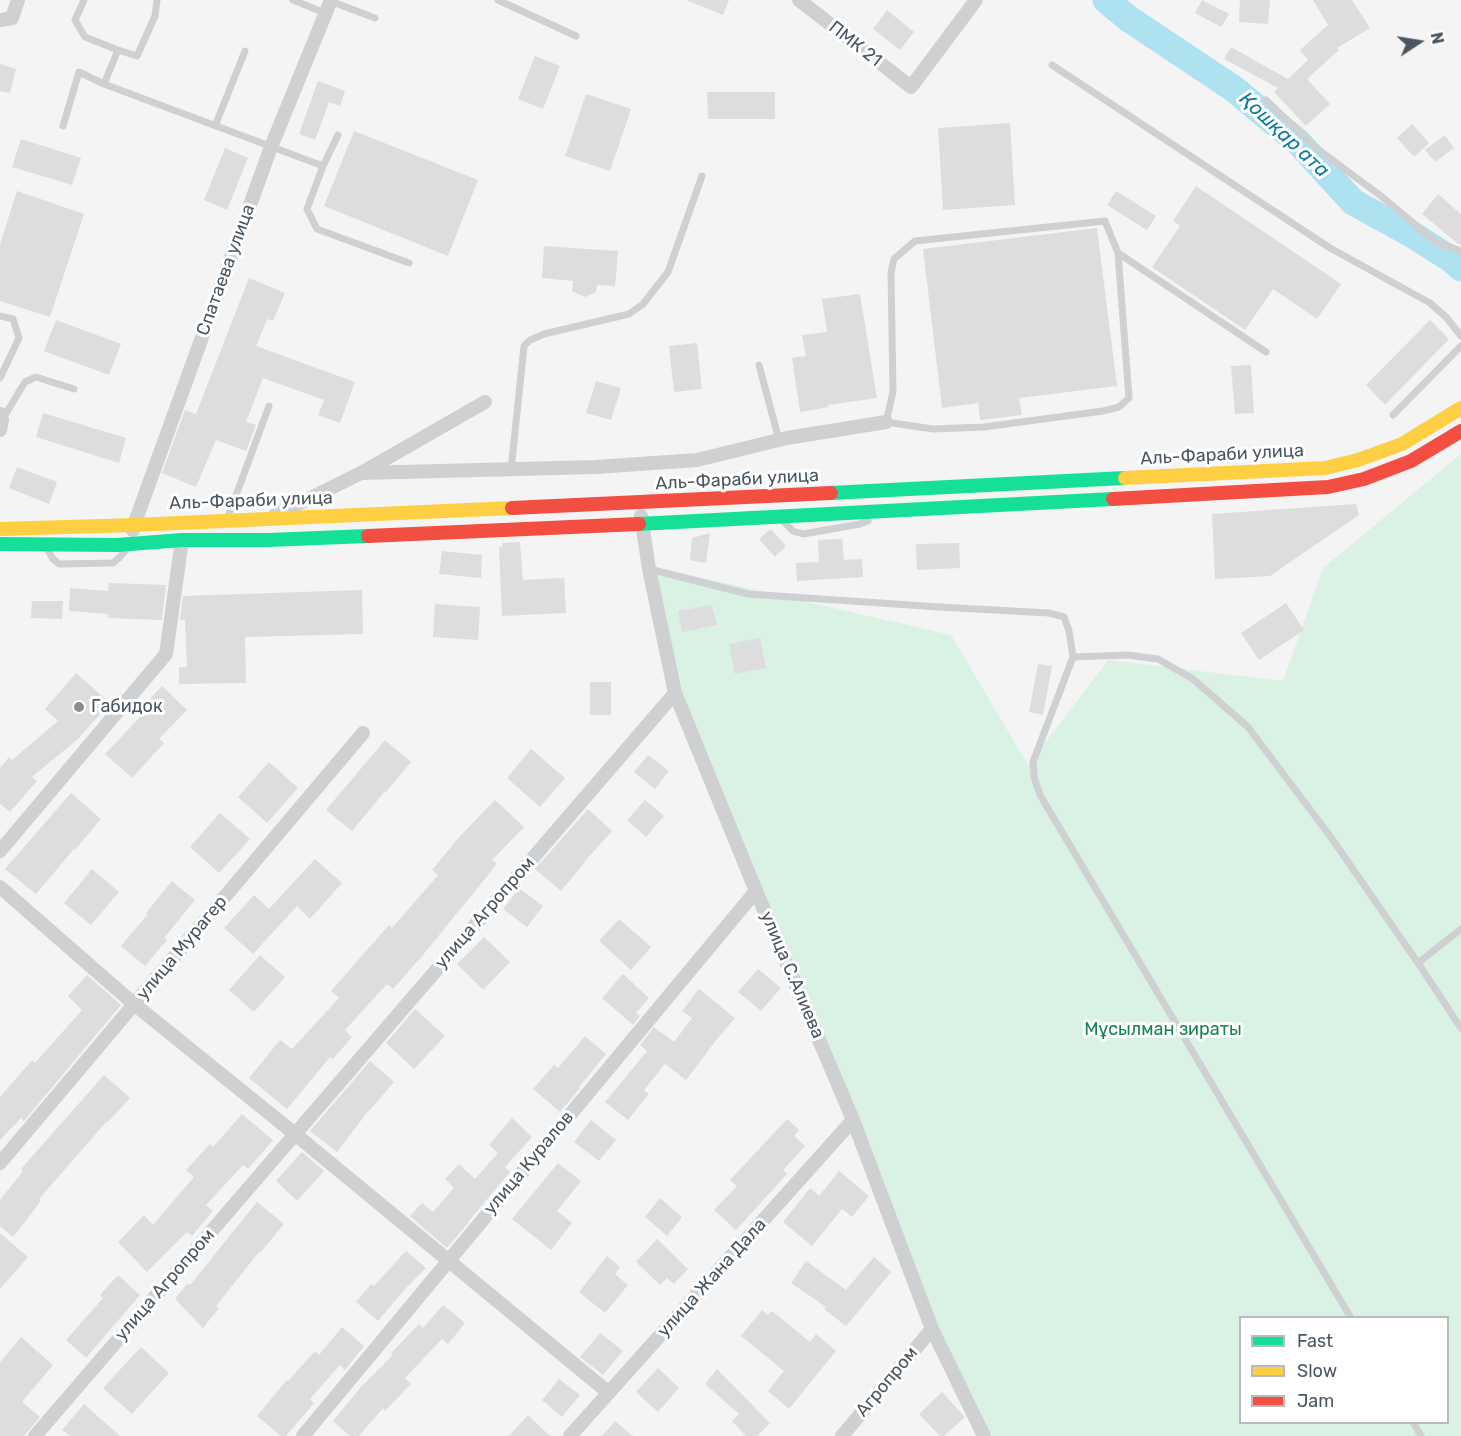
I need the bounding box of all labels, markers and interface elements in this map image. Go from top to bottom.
north arrow [1389,12,1449,72]
street label: ПМК 21 [824,17,886,71]
text: N [1427,31,1448,46]
water label: Қошқар ата [1234,87,1334,183]
street label: Спатаева улица [192,201,260,339]
street label: Аль-Фараби улица [1140,440,1304,470]
street label: Аль-Фараби улица [655,465,819,495]
street label: Аль-Фараби улица [169,487,333,515]
place label: Габидок [91,696,163,718]
marker: Габидок [72,700,86,714]
street label: улица Агропром [431,853,539,973]
street label: улица Мурагер [132,892,232,1004]
street label: улица С.Алиева [755,908,829,1042]
park label: Мұсылман зираты [1084,1019,1242,1041]
street label: улица Куралов [480,1107,578,1219]
street label: улица Жана Дала [653,1214,771,1342]
street label: улица Агропром [111,1225,219,1345]
legend [1239,1316,1449,1424]
text: Fast [1297,1330,1333,1352]
street label: Агропром [851,1343,923,1421]
text: Slow [1297,1360,1337,1382]
text: Jam [1297,1390,1334,1412]

